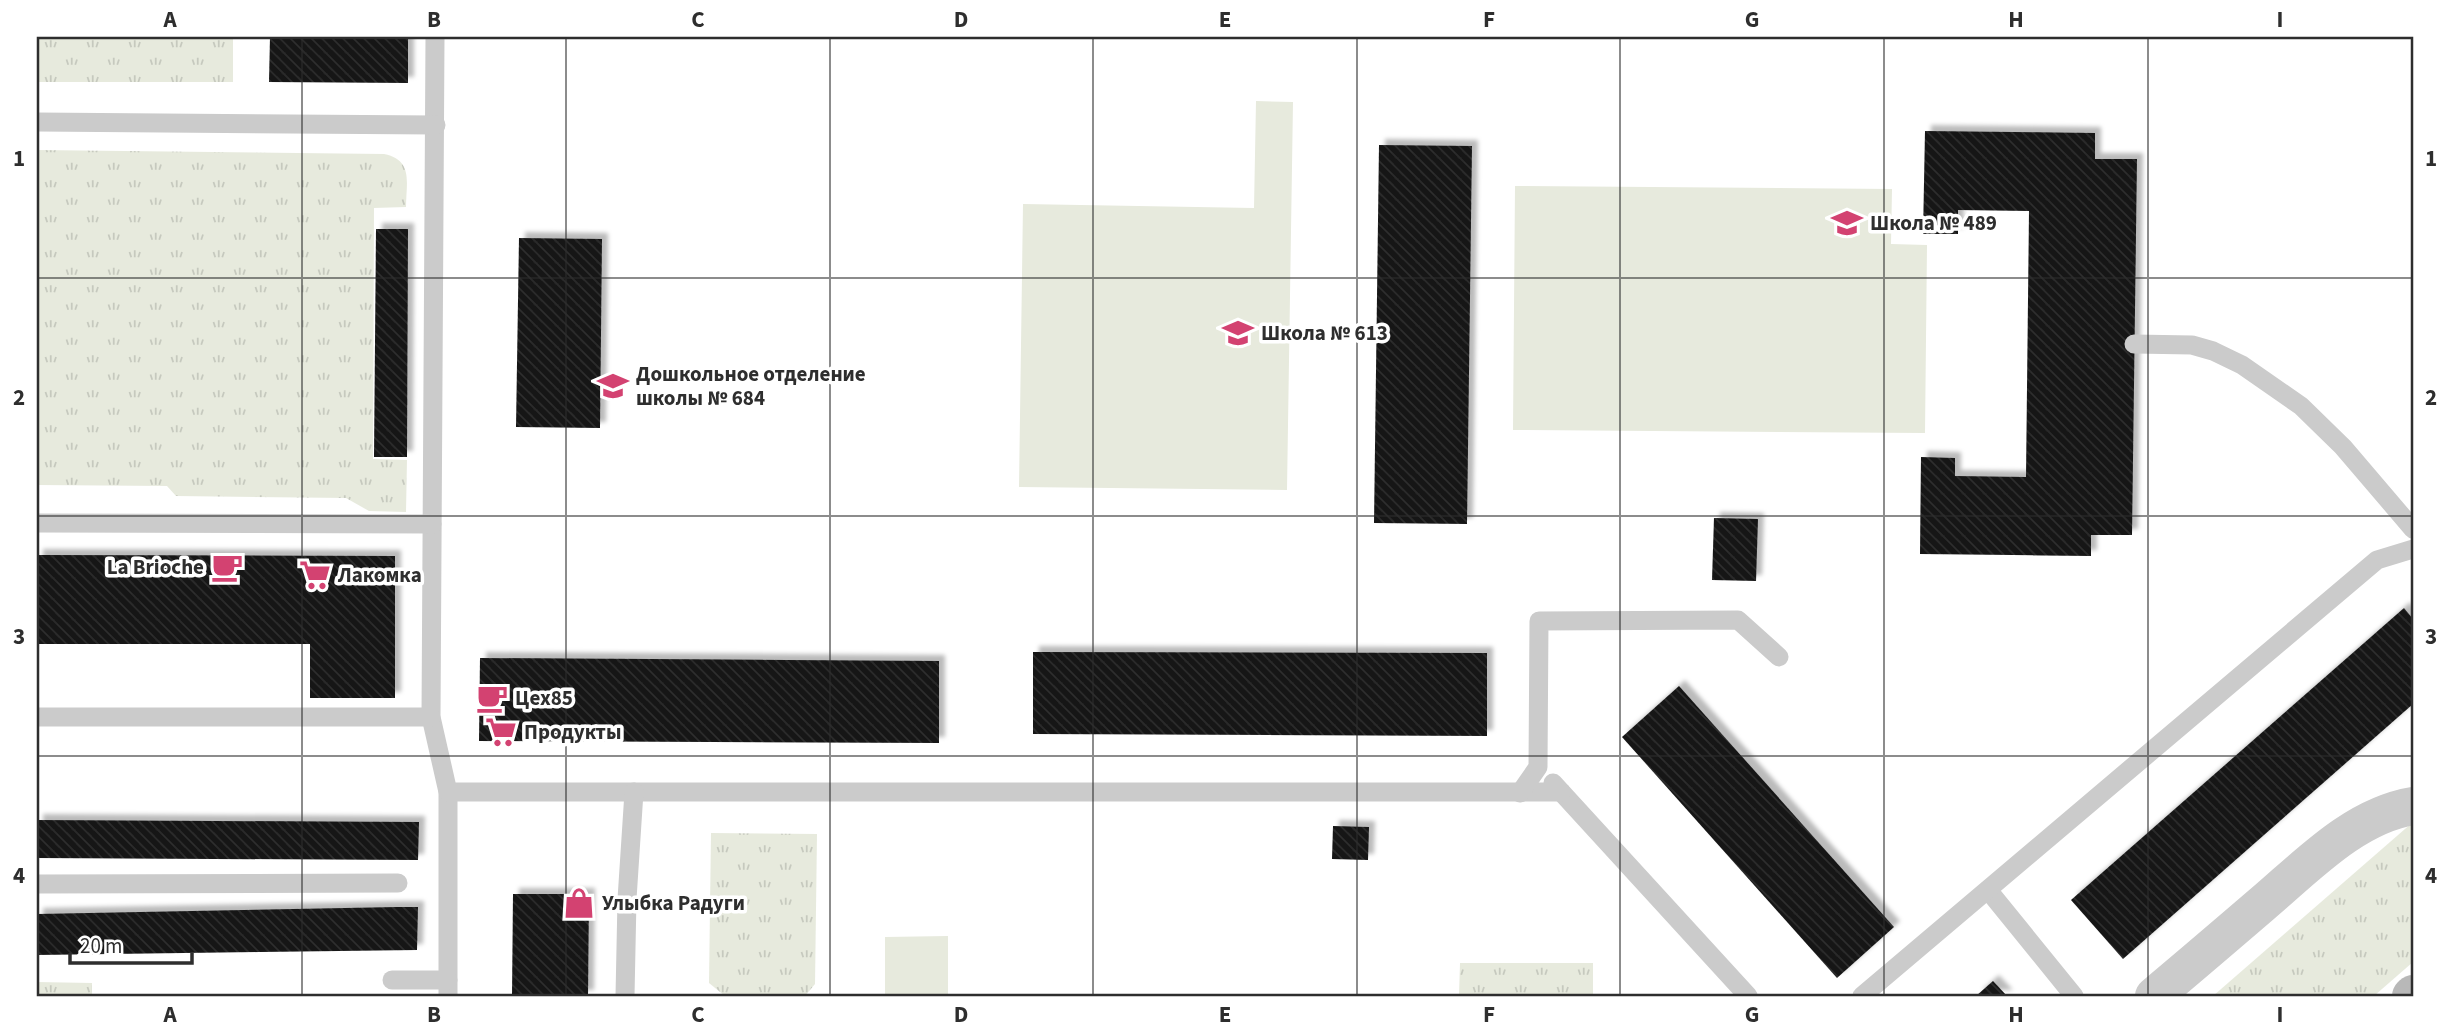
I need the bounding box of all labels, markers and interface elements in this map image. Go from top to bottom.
text: A [162,3,177,36]
text: B [427,3,441,36]
text: C [691,3,705,36]
text: D [954,3,968,36]
text: E [1219,3,1231,36]
text: F [1483,3,1495,36]
text: G [1745,3,1759,36]
text: H [2008,3,2024,36]
text: I [2277,3,2283,36]
text: 1 [13,142,25,175]
text: 1 [2425,142,2437,175]
school or university icon: Школа № 489 [1830,206,1864,240]
place label: Школа № 489 [1870,208,1997,238]
school or university icon: Школа № 613 [1221,316,1255,350]
place label: Школа № 613 [1261,318,1388,348]
place label: Дошкольное отделение школы № 684 [636,359,866,413]
school or university icon: Дошкольное отделение школы № 684 [596,369,630,403]
text: 2 [13,381,25,414]
text: 2 [2425,381,2437,414]
cafe icon: La Brioche [210,550,244,584]
place label: La Brioche [107,552,204,582]
supermarket icon: Лакомка [298,558,332,592]
place label: Лакомка [337,560,422,590]
text: 3 [13,620,25,653]
text: 3 [2425,620,2437,653]
cafe icon: Цех85 [475,681,509,715]
place label: Цех85 [515,683,573,713]
supermarket icon: Продукты [484,715,518,749]
place label: Продукты [524,717,621,747]
text: 4 [13,859,25,892]
text: 4 [2425,859,2437,892]
shop icon: Улыбка Радуги [562,886,596,920]
place label: Улыбка Радуги [602,888,745,918]
scale bar [70,921,192,965]
text: 20 m [80,931,122,961]
text: A [162,998,177,1031]
text: B [427,998,441,1031]
text: C [691,998,705,1031]
text: D [954,998,968,1031]
text: E [1219,998,1231,1031]
text: F [1483,998,1495,1031]
text: G [1745,998,1759,1031]
text: H [2008,998,2024,1031]
text: I [2277,998,2283,1031]

